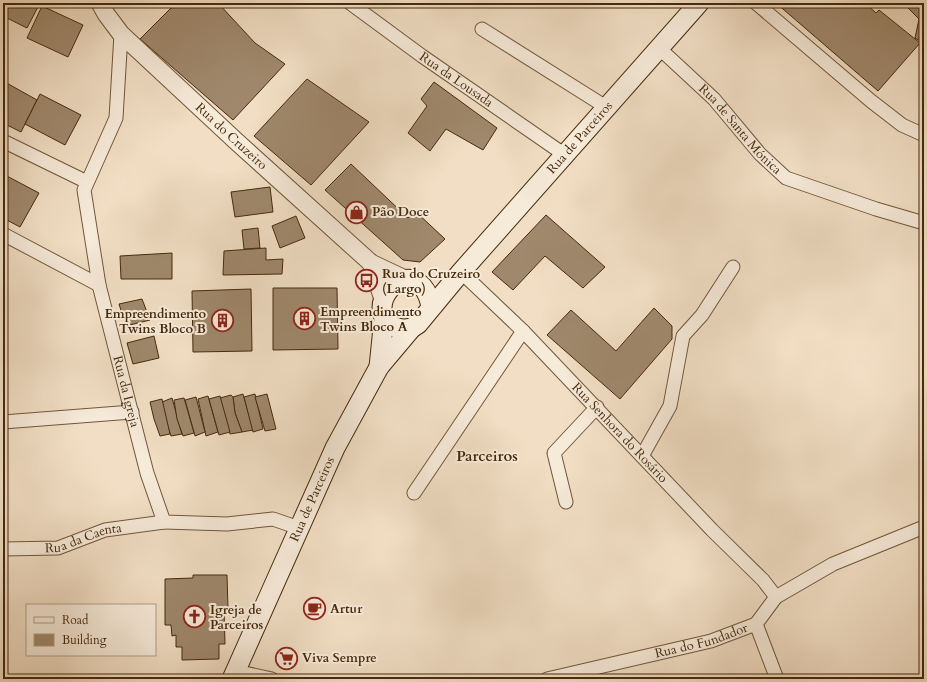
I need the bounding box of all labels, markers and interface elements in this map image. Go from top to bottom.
street label: Rua da Lousada [416,48,497,112]
street label: Rua de Santa Mónica [695,80,786,179]
street label: Rua de Parceiros [543,97,617,178]
street label: Rua do Cruzeiro [191,99,271,174]
shop icon: Pão Doce [343,199,369,225]
place label: Pão Doce [372,203,429,221]
place label: Rua do Cruzeiro (Largo) [382,265,481,298]
bus stop icon: Rua do Cruzeiro (Largo) [353,268,379,294]
place label: Empreendimento Twins Bloco A [320,303,422,336]
place label: Empreendimento Twins Bloco B [104,305,206,338]
building icon: Empreendimento Twins Bloco A [292,306,318,332]
building icon: Empreendimento Twins Bloco B [209,308,235,334]
street label: Rua da Igreja [108,354,144,429]
street label: Rua Senhora do Rosário [568,379,672,487]
district label: Parceiros [456,446,518,466]
street label: Rua de Parceiros [285,454,339,544]
street label: Rua da Caenta [45,519,123,557]
cafe icon: Artur [301,596,327,622]
place label: Artur [330,600,363,618]
place label: Igreja de Parceiros [210,601,264,634]
legend [26,604,156,656]
church icon: Igreja de Parceiros [182,604,208,630]
text: Road [62,612,89,628]
street label: Rua do Fundador [653,619,751,663]
text: Building [62,632,107,648]
supermarket icon: Viva Sempre [274,645,300,671]
place label: Viva Sempre [302,649,377,667]

